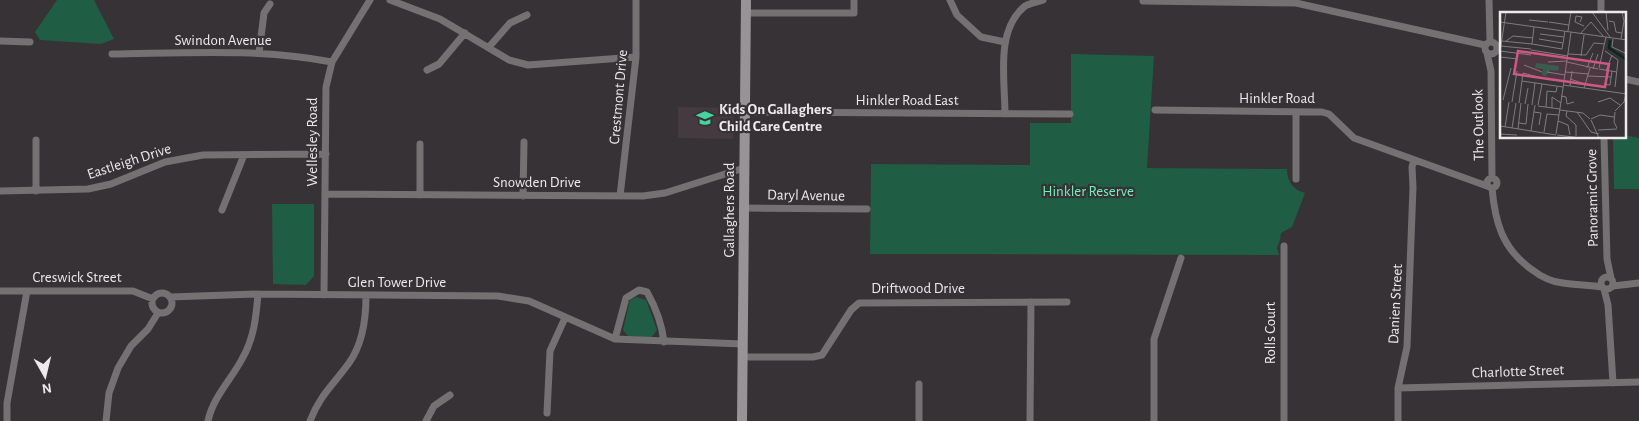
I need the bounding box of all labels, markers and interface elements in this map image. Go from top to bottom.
inset map [1500,12,1626,139]
street label: Swindon Avenue [174,33,272,48]
street label: Crestmont Drive [607,49,630,145]
street label: The Outlook [1470,89,1487,161]
street label: Hinkler Road [1239,91,1315,106]
street label: Hinkler Road East [856,93,959,108]
street label: Wellesley Road [305,97,320,186]
place label: Kids On Gallaghers Child Care Centre [719,102,832,134]
school or university icon: Kids On Gallaghers Child Care Centre [695,108,715,128]
street label: Eastleigh Drive [85,141,173,182]
street label: Panoramic Grove [1584,149,1601,247]
street label: Gallaghers Road [722,162,737,257]
street label: Snowden Drive [493,175,581,190]
park label: Hinkler Reserve [1042,184,1134,199]
street label: Daryl Avenue [767,187,845,204]
street label: Danien Street [1386,263,1405,345]
street label: Creswick Street [33,270,122,285]
street label: Glen Tower Drive [348,275,446,290]
street label: Driftwood Drive [871,281,965,296]
street label: Rolls Court [1263,302,1278,364]
north arrow [20,351,70,401]
street label: Charlotte Street [1472,362,1565,381]
text: N [41,380,52,395]

